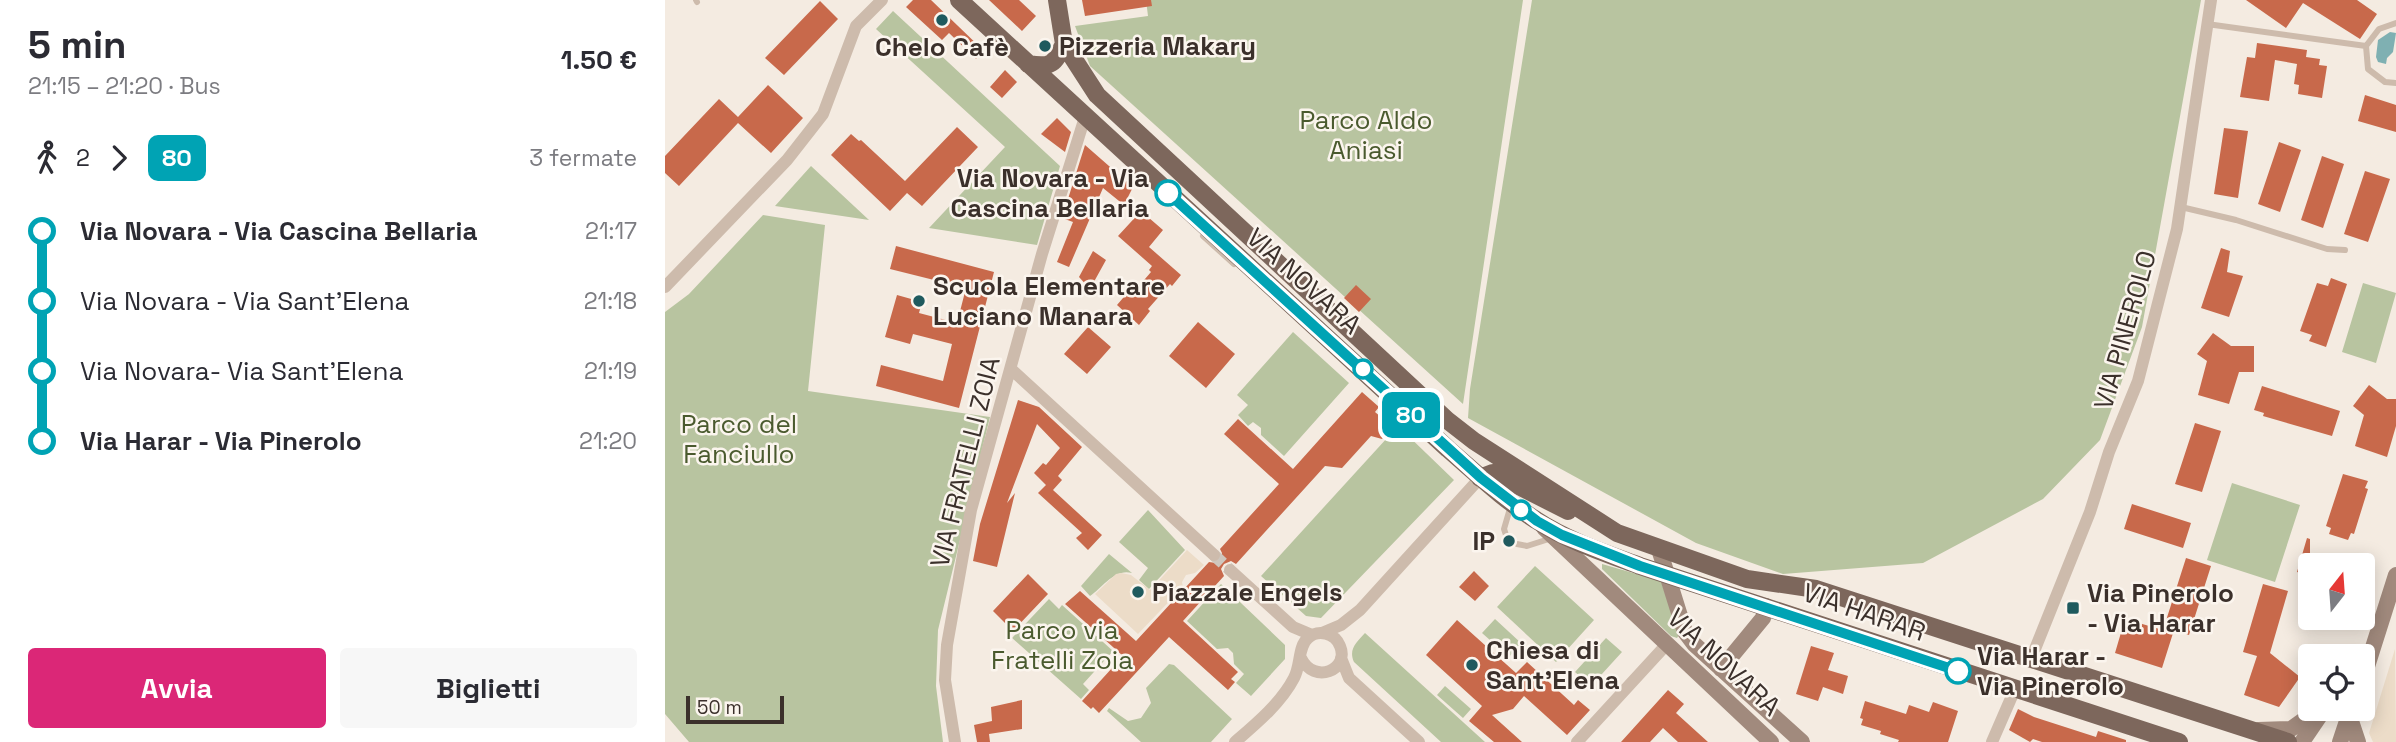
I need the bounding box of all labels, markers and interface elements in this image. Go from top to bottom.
marker: Chelo Cafè [934,12,950,28]
text: 5 min [28,21,126,69]
place label: Pizzeria Makary [1059,29,1256,63]
place label: Chelo Cafè [875,30,1009,64]
marker: Pizzeria Makary [1037,38,1053,54]
text: 1.50 € [561,43,637,77]
text: 21:15 – 21:20 · Bus [28,71,221,101]
park label: Parco Aldo Aniasi [1299,103,1433,167]
icon: walk [28,139,66,177]
icon: forward [100,139,138,177]
text: 80 [162,142,192,173]
text: 2 [76,143,90,173]
text: 3 fermate [529,143,637,173]
place label: Via Novara - Via Cascina Bellaria [951,161,1149,225]
marker: Via Novara - Via Cascina Bellaria [1155,180,1181,206]
text: Via Novara - Via Cascina Bellaria [80,214,477,248]
text: 21:17 [585,216,637,246]
street label: VIA NOVARA [1239,220,1369,342]
street label: VIA PINEROLO [2086,247,2164,413]
place label: Scuola Elementare Luciano Manara [933,269,1165,333]
text: Via Novara - Via Sant'Elena [80,284,410,318]
text: 21:18 [584,286,637,316]
marker: Scuola Elementare Luciano Manara [911,293,927,309]
street label: VIA FRATELLI ZOIA [922,353,1008,571]
text: Via Novara- Via Sant'Elena [80,354,403,388]
text: 21:19 [584,356,637,386]
unlabelled marker [1353,359,1373,379]
line badge: 80 [1379,392,1443,438]
text: 80 [1396,399,1426,430]
park label: Parco del Fanciullo [681,407,797,471]
text: Via Harar - Via Pinerolo [80,424,362,458]
text: 21:20 [579,426,637,456]
unlabelled marker [1511,500,1531,520]
place label: IP [1472,524,1495,558]
marker: IP [1501,533,1517,549]
north arrow [2298,553,2375,630]
map controls [2298,553,2375,721]
place label: Piazzale Engels [1152,575,1343,609]
street label: VIA HARAR [1798,575,1930,649]
place label: Via Pinerolo - Via Harar [2087,576,2234,640]
marker: Piazzale Engels [1130,584,1146,600]
marker: Via Pinerolo - Via Harar [2065,600,2081,616]
street label: VIA NOVARA [1660,601,1788,723]
park label: Parco via Fratelli Zoia [991,613,1133,677]
place label: Chiesa di Sant'Elena [1486,633,1620,697]
place label: Via Harar - Via Pinerolo [1977,639,2124,703]
button: locate [2298,644,2375,721]
button: Avvia [28,648,326,728]
button: Biglietti [340,648,637,728]
marker: Chiesa di Sant'Elena [1464,657,1480,673]
marker: Via Harar - Via Pinerolo [1945,658,1971,684]
scale bar [686,693,784,725]
text: 50 m [697,695,742,720]

